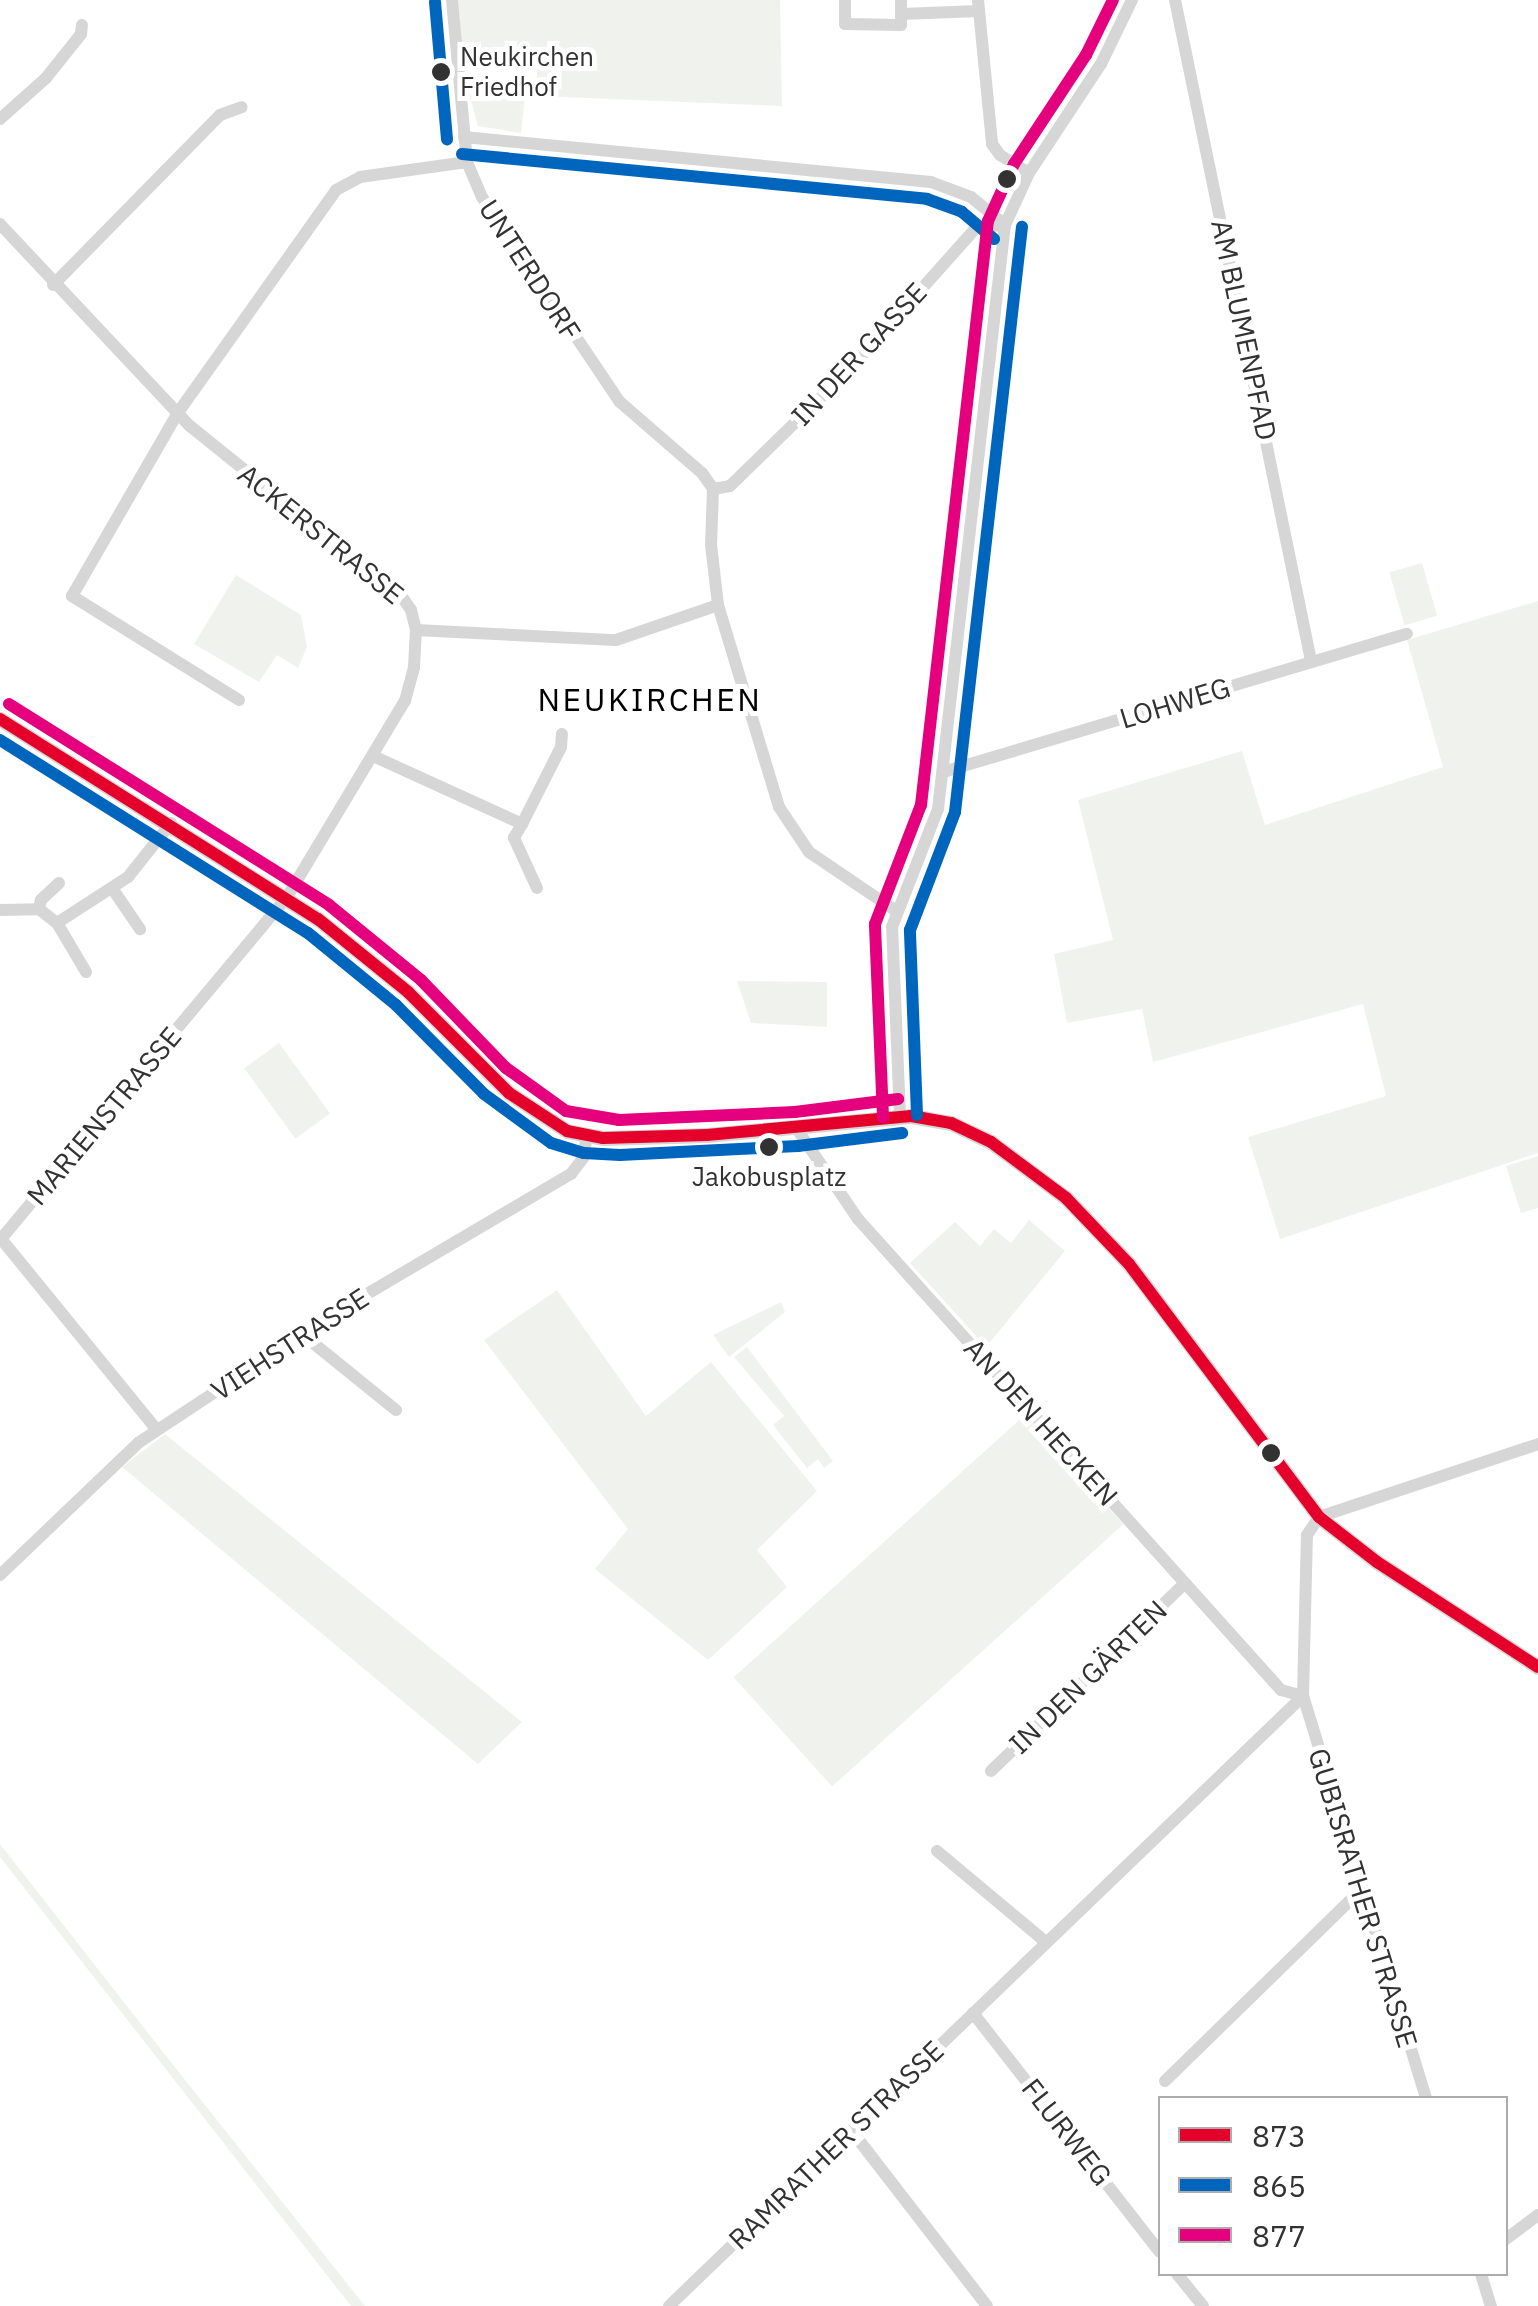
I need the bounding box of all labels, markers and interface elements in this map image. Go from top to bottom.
place label: Neukirchen Friedhof [460,41,594,102]
marker: Neukirchen Friedhof [431,62,451,82]
unlabelled marker [997,169,1017,189]
street label: UNTERDORF [472,193,588,347]
street label: AM BLUMENPFAD [1204,217,1284,443]
street label: IN DER GASSE [784,276,934,432]
street label: ACKERSTRASSE [231,457,411,611]
street label: LOHWEG [1116,670,1234,736]
district label: NEUKIRCHEN [538,680,762,718]
street label: MARIENSTRASSE [20,1020,188,1212]
marker: Jakobusplatz [759,1137,779,1157]
place label: Jakobusplatz [692,1161,846,1193]
street label: VIEHSTRASSE [205,1281,375,1407]
street label: AN DEN HECKEN [957,1332,1125,1512]
unlabelled marker [1261,1443,1281,1463]
street label: IN DEN GÄRTEN [1002,1593,1174,1761]
street label: GUBISRATHER STRASSE [1301,1744,1425,2052]
street label: RAMRATHER STRASSE [722,2034,950,2256]
street label: FLURWEG [1015,2072,1119,2192]
legend [1158,2096,1508,2276]
text: 873 [1252,2116,1306,2155]
text: 865 [1252,2166,1306,2205]
text: 877 [1252,2216,1306,2255]

